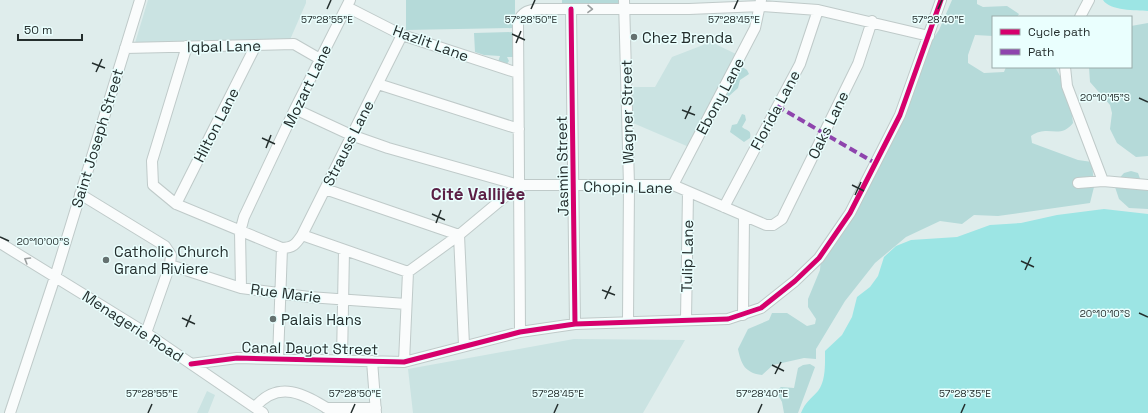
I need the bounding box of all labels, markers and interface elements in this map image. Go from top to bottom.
one-way arrow [587,5,593,13]
text: 57°28'55"E [301,13,353,26]
text: 57°28'50"E [505,13,558,26]
text: 57°28'45"E [708,13,760,26]
text: 57°28'40"E [912,13,964,26]
scale bar [18,16,82,42]
legend [992,16,1132,68]
street label: Hazlit Lane [391,21,472,66]
text: 50 m [24,22,52,38]
text: Cycle path [1028,24,1090,40]
place label: Chez Brenda [642,28,733,47]
marker: Chez Brenda [629,32,639,42]
street label: Iqbal Lane [187,36,261,56]
street label: Mozart Lane [279,41,335,130]
text: Path [1028,44,1054,60]
street label: Ebony Lane [692,54,748,138]
street label: Wagner Street [617,60,637,164]
street label: Saint Joseph Street [67,66,127,210]
street label: Florida Lane [746,67,804,153]
street label: Hilton Lane [189,84,243,165]
street label: Oaks Lane [803,88,853,162]
text: 20°10'15"S [1080,91,1130,104]
street label: Strauss Lane [318,97,378,189]
street label: Jasmin Street [552,116,572,216]
street label: Chopin Lane [583,177,673,197]
district label: Cité Vallijée [431,183,525,205]
street label: Tulip Lane [677,219,697,292]
text: 20°10'00"S [17,235,69,248]
place label: Catholic Church Grand Riviere [114,242,229,278]
marker: Catholic Church Grand Riviere [101,255,111,265]
one-way arrow [24,258,31,265]
street label: Rue Marie [250,279,323,307]
street label: Menagerie Road [79,286,187,366]
text: 20°10'10"S [1080,307,1130,320]
place label: Palais Hans [281,310,362,329]
marker: Palais Hans [268,314,278,324]
street label: Canal Dayot Street [241,337,379,359]
text: 57°28'55"E [126,387,178,400]
text: 57°28'50"E [329,387,382,400]
text: 57°28'45"E [532,387,584,400]
text: 57°28'40"E [736,387,788,400]
text: 57°28'35"E [939,387,991,400]

